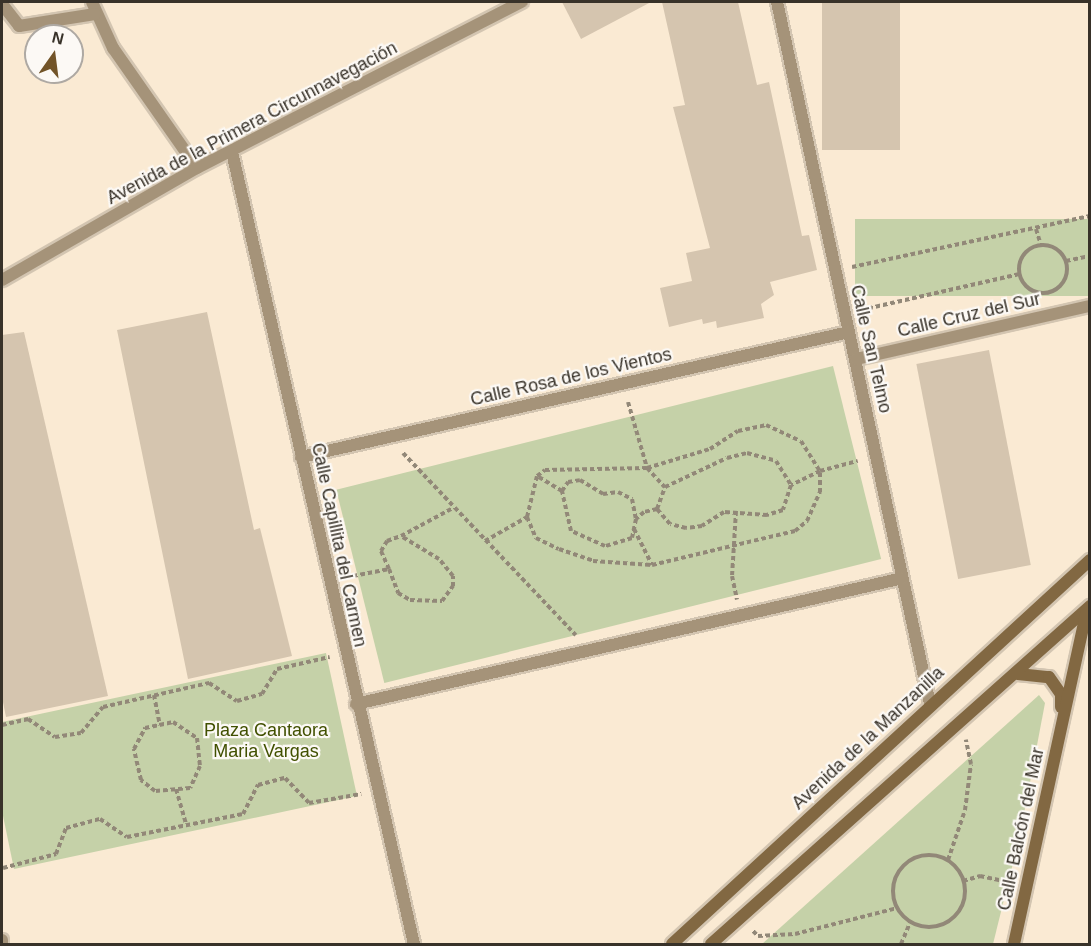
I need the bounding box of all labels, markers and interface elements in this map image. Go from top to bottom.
north arrow [24,24,84,84]
text: N [50,28,66,48]
street label: Avenida de la Primera Circunnavegación [103,37,401,209]
street label: Calle San Telmo [846,283,896,415]
street label: Calle Cruz del Sur [895,288,1043,342]
street label: Calle Rosa de los Vientos [468,343,674,411]
street label: Calle Capillita del Carmen [307,441,371,649]
street label: Avenida de la Manzanilla [788,662,948,814]
park label: Plaza Cantaora Maria Vargas [204,720,328,762]
street label: Calle Balcón del Mar [993,746,1049,912]

